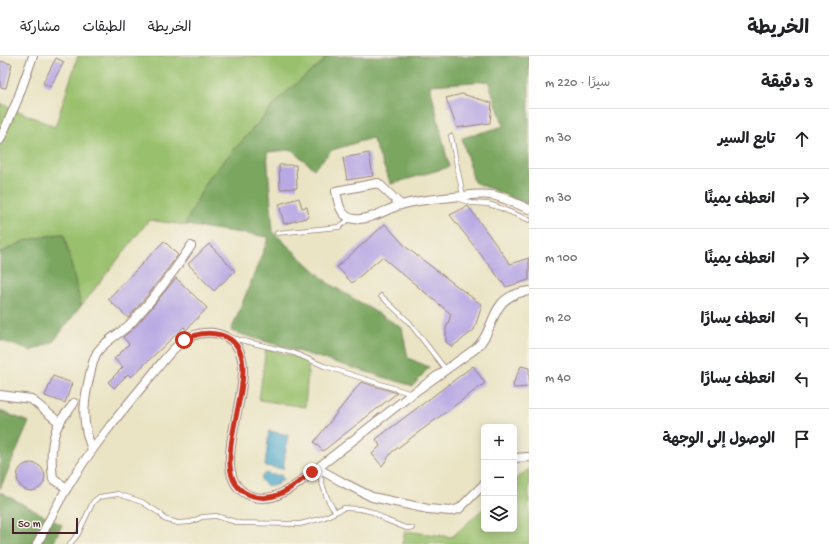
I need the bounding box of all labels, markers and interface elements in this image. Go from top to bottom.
text: الخريطة [747,18,809,41]
text: مشاركة [20,20,60,37]
text: الطبقات [82,20,126,37]
text: الخريطة [148,20,191,37]
text: 3 دقيقة [761,74,813,94]
text: سيرًا · 220 m [545,76,610,91]
icon: ahead [791,128,813,150]
text: 30 m [545,131,571,146]
text: تابع السير [718,131,775,149]
icon: right [791,188,813,210]
text: 30 m [545,191,571,206]
text: انعطف يمينًا [704,191,775,209]
icon: right [791,248,813,270]
text: 100 m [545,251,577,266]
text: انعطف يمينًا [704,251,775,269]
icon: left [791,308,813,330]
text: 20 m [545,311,571,326]
text: انعطف يسارًا [701,311,775,329]
route start [175,331,193,349]
icon: left [791,368,813,390]
text: 40 m [545,371,571,386]
text: انعطف يسارًا [701,371,775,389]
map controls [481,424,517,532]
button: + [481,424,517,460]
icon: arrive [791,428,813,450]
text: الوصول إلى الوجهة [662,431,775,449]
button: − [481,460,517,496]
route end [303,463,321,481]
button: layers [481,496,517,532]
scale bar [12,516,78,535]
text: 50 m [18,519,40,531]

